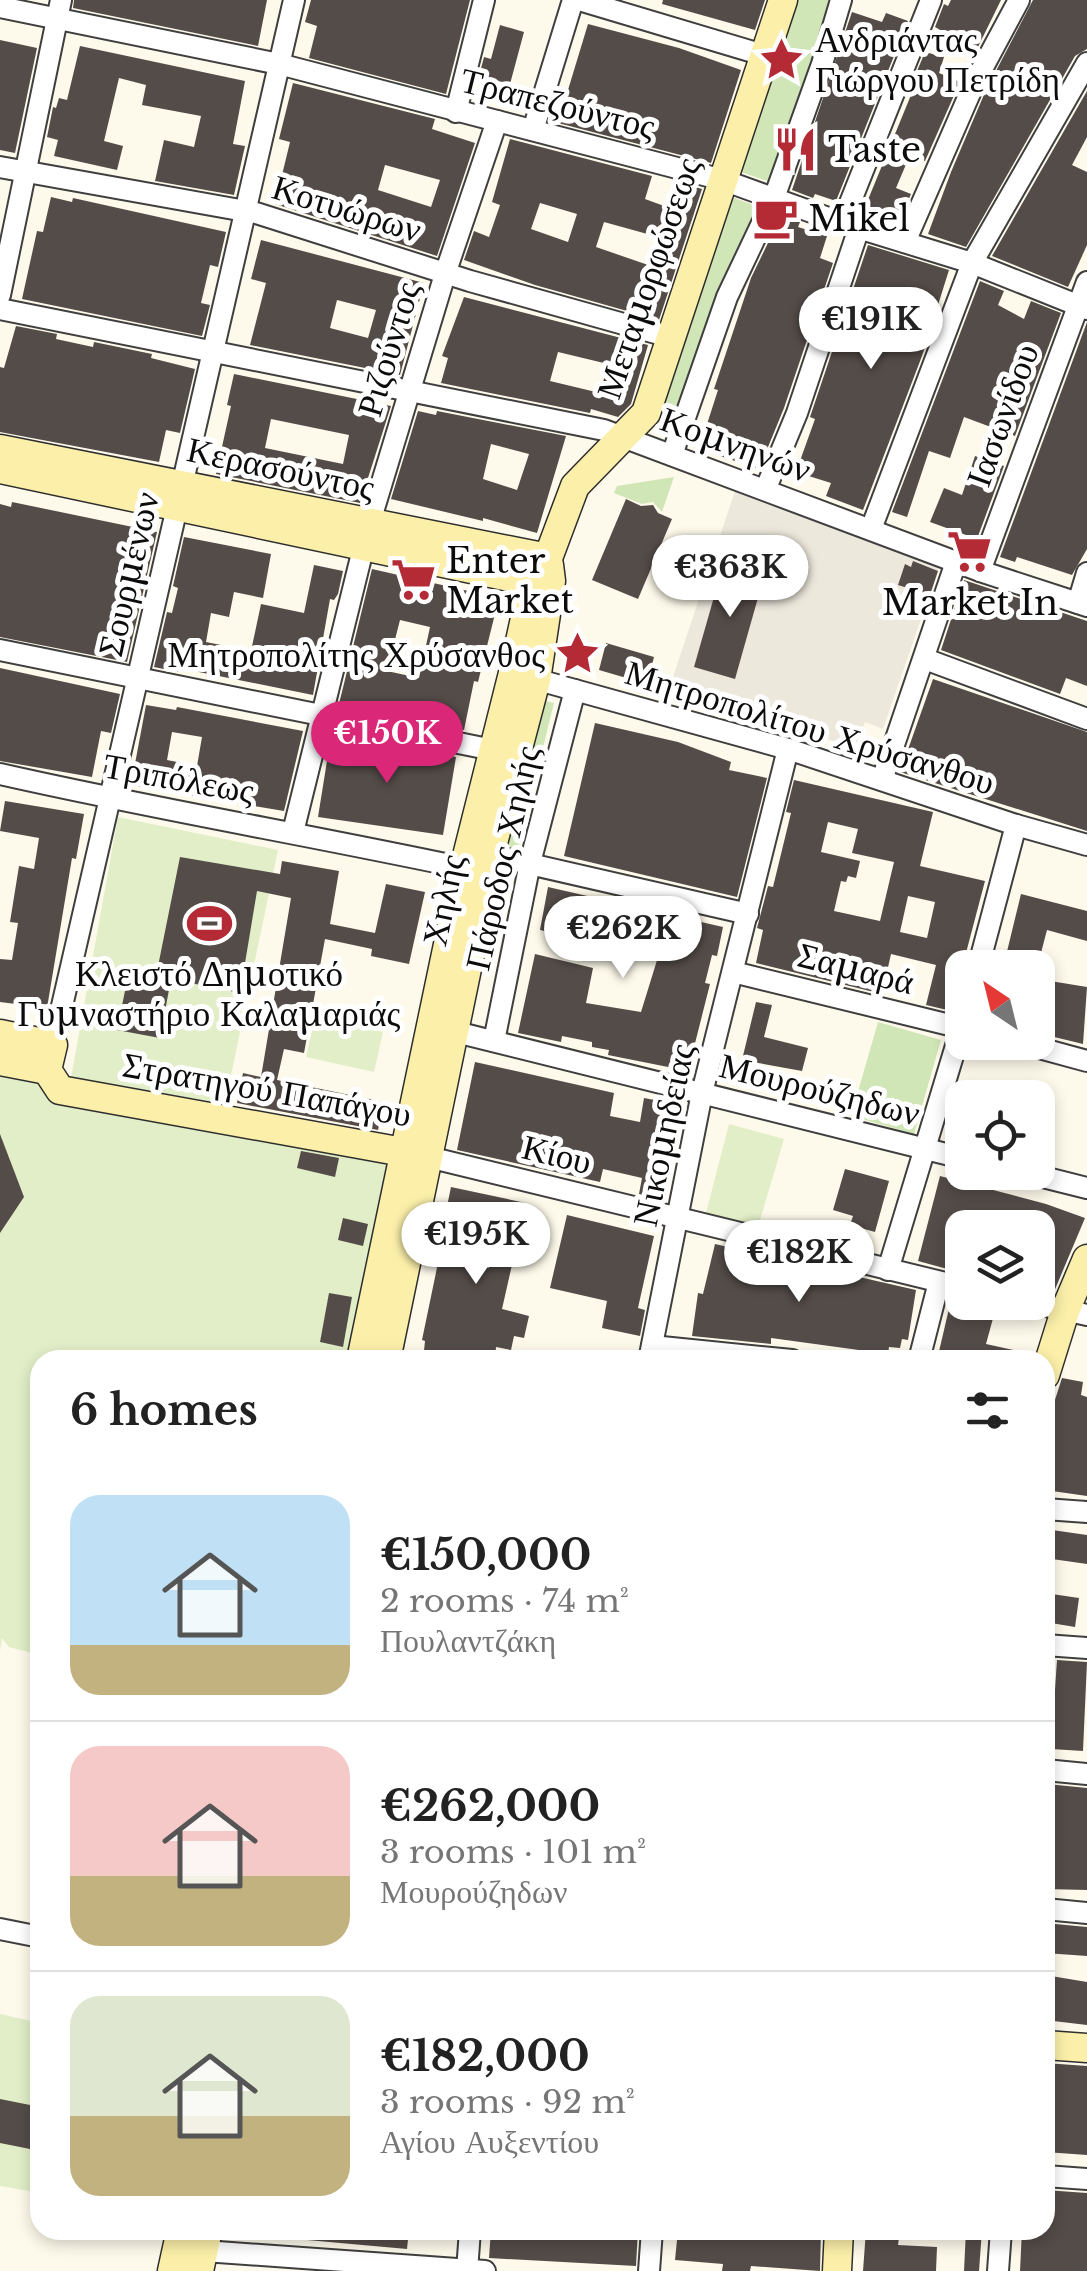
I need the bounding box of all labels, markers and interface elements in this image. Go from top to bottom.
place label: Ανδριάντας Γιώργου Πετρίδη [815,18,1060,101]
place icon: Ανδριάντας Γιώργου Πετρίδη [758,35,806,83]
street label: Τραπεζούντος [456,58,660,148]
restaurant icon: Taste [771,125,819,173]
place label: Taste [828,128,921,171]
street label: Μεταμορφώσεως [587,152,709,404]
street label: Κοτυώρων [267,165,427,251]
cafe icon: Mikel [751,194,799,242]
place label: Mikel [808,197,910,240]
street label: Ριζούντος [347,277,429,421]
pin: €191K [801,287,941,372]
text: €191K [821,299,921,339]
street label: Ιασωνίδου [956,338,1048,492]
street label: Κομνηνών [655,397,817,491]
street label: Κερασούντος [183,427,379,509]
street label: Σουρμένων [88,488,168,660]
supermarket icon: Market In [946,528,994,576]
pin: €363K [660,535,800,620]
place label: Enter Market [446,539,574,622]
text: €363K [673,547,787,587]
supermarket icon: Enter Market [389,556,437,604]
place label: Market In [882,581,1058,624]
place icon: Μητροπολίτης Χρύσανθος [554,630,602,678]
place label: Μητροπολίτης Χρύσανθος [167,633,545,676]
street label: Μητροπολίτου Χρύσανθου [620,650,1000,804]
pin: €150K [317,701,457,786]
text: €150K [333,713,441,753]
street label: Πάροδος Χηλής [455,742,549,974]
street label: Τριπόλεως [100,744,258,812]
street label: Χηλής [412,850,474,950]
pin: €262K [553,896,693,981]
sports icon: Κλειστό Δημοτικό Γυμναστήριο Καλαμαριάς [185,899,233,947]
text: €262K [566,908,680,948]
street label: Σαμαρά [794,933,918,1003]
north arrow [945,950,1055,1060]
map controls [945,950,1055,1320]
place label: Κλειστό Δημοτικό Γυμναστήριο Καλαμαριάς [18,952,401,1035]
street label: Νικομηδείας [623,1040,703,1230]
street label: Στρατηγού Παπάγου [119,1042,415,1136]
street label: Μουρούζηδων [715,1043,925,1135]
button: locate [945,1080,1055,1190]
street label: Κίου [518,1125,596,1183]
pin: €195K [406,1202,546,1287]
button: layers [945,1210,1055,1320]
text: €195K [423,1214,529,1254]
pin: €182K [729,1220,869,1305]
text: €182K [746,1232,852,1272]
icon: filters [960,1383,1015,1438]
text: 6 homes [70,1384,258,1436]
text: €150,000 [380,1529,591,1581]
icon: home [150,1535,270,1655]
text: 2 rooms · 74 m² [380,1581,629,1621]
text: Πουλαντζάκη [380,1621,556,1661]
text: €262,000 [380,1780,600,1832]
icon: home [150,1786,270,1906]
text: 3 rooms · 101 m² [380,1832,646,1872]
text: Μουρούζηδων [380,1872,567,1912]
text: €182,000 [380,2030,590,2082]
icon: home [150,2036,270,2156]
text: 3 rooms · 92 m² [380,2082,635,2122]
text: Αγίου Αυξεντίου [380,2122,599,2162]

